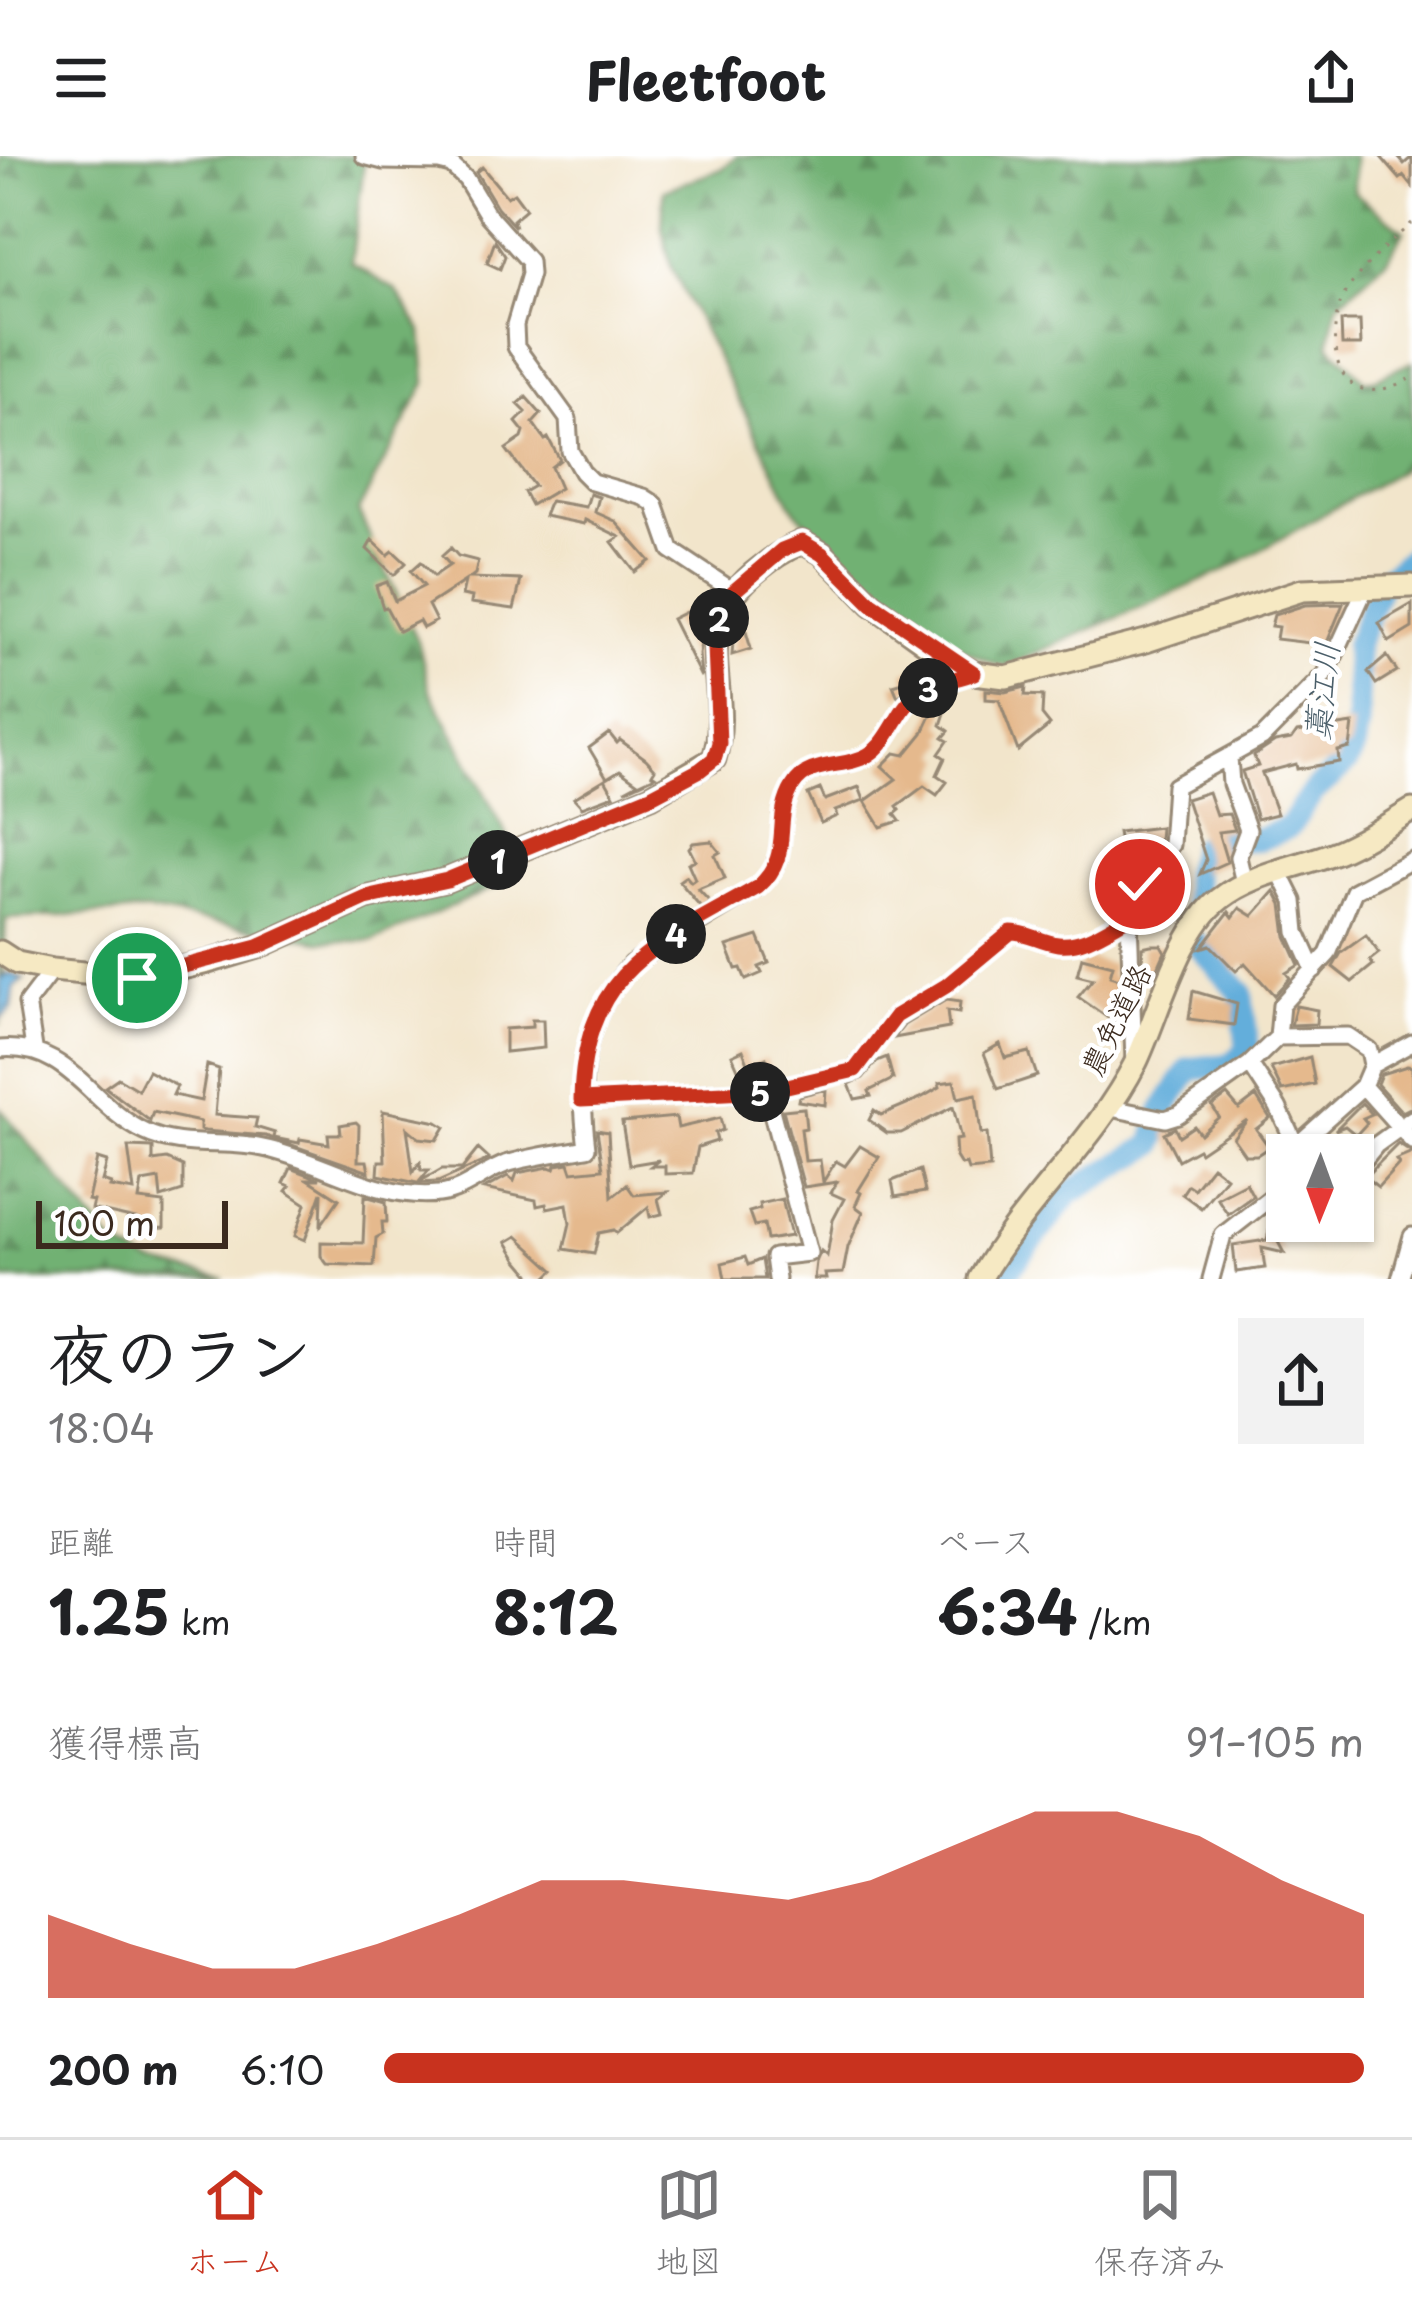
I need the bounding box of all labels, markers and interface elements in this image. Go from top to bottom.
text: Fleetfoot [585,38,827,119]
icon: menu [48,45,114,111]
icon: share [1298,45,1364,111]
pin: 2 [689,588,749,648]
text: 2 [707,593,731,643]
water label: 藁江川 [1290,639,1350,743]
pin: 3 [898,658,958,718]
text: 3 [917,663,939,713]
pin: 1 [468,830,528,890]
pin [1089,833,1191,935]
text: 1 [490,835,506,885]
icon: check [1107,851,1173,917]
pin: 4 [646,904,706,964]
text: 4 [665,909,687,959]
pin [86,927,188,1029]
icon: arrive [104,945,170,1011]
street label: 農免道路 [1068,955,1161,1083]
pin: 5 [730,1062,790,1122]
text: 5 [749,1067,771,1117]
north arrow [1266,1134,1374,1242]
map controls [1266,1134,1374,1242]
scale bar [36,1195,228,1248]
text: 100 m [54,1197,155,1247]
text: 夜のラン [48,1302,312,1401]
button: share [1238,1318,1364,1444]
text: 18:04 [48,1397,155,1456]
text: 距離 [48,1515,114,1565]
text: 時間 [493,1515,559,1565]
text: ペース [937,1515,1034,1565]
text: 1.25 [48,1565,170,1655]
text: 8:12 [493,1565,619,1655]
text: 6:34 [937,1565,1078,1655]
text: km [170,1596,231,1646]
text: /km [1078,1596,1152,1646]
text: 獲得標高 [48,1711,204,1770]
text: 91–105 m [1185,1711,1364,1770]
text: 200 m [48,2039,178,2098]
text: 6:10 [240,2039,324,2098]
tab: ホーム [186,2162,284,2284]
tab: 地図 [656,2162,722,2284]
tab: 保存済み [1094,2162,1226,2284]

